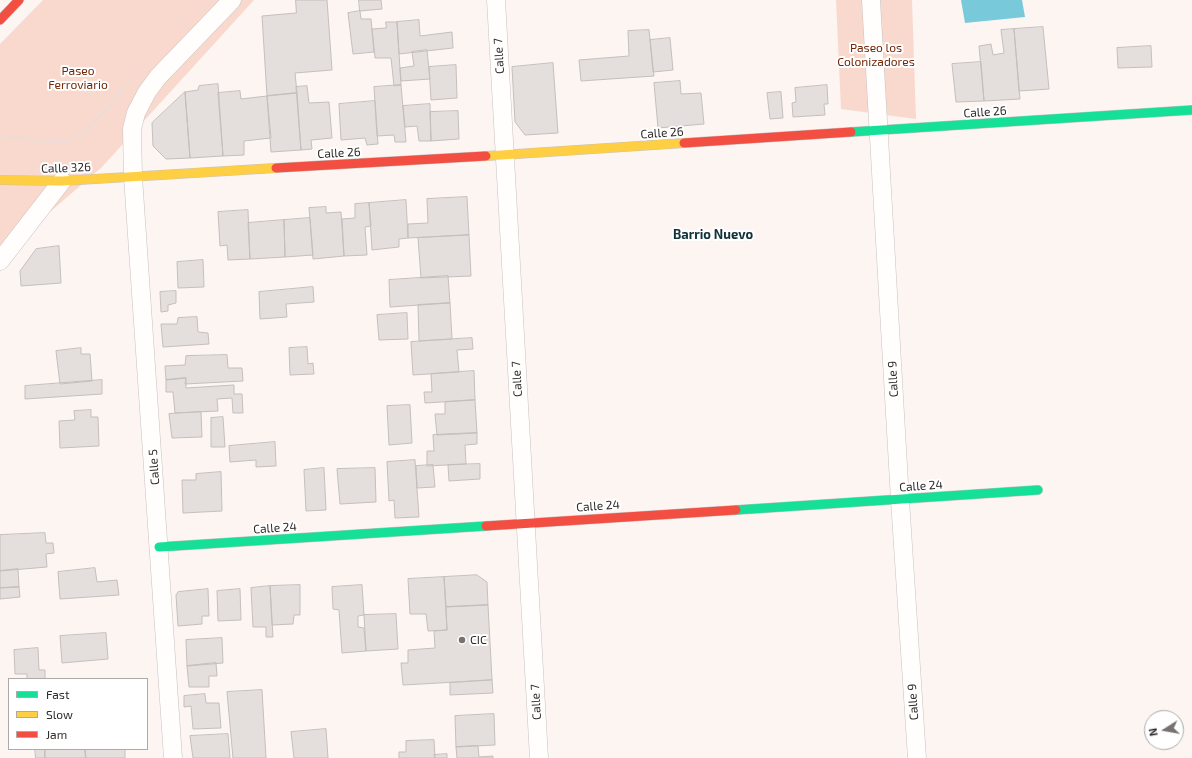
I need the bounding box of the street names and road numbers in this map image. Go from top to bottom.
street label: Calle 7 [491,38,507,74]
street label: Calle 26 [963,103,1007,121]
street label: Calle 26 [640,124,684,142]
street label: Calle 26 [317,145,361,161]
street label: Calle 326 [41,160,91,176]
street label: Calle 9 [885,360,901,398]
street label: Calle 7 [509,361,525,397]
street label: Calle 5 [146,448,162,486]
street label: Calle 24 [899,477,943,495]
street label: Calle 24 [576,497,620,515]
street label: Calle 24 [253,519,297,537]
street label: Calle 9 [905,683,921,721]
street label: Calle 7 [528,684,544,720]

